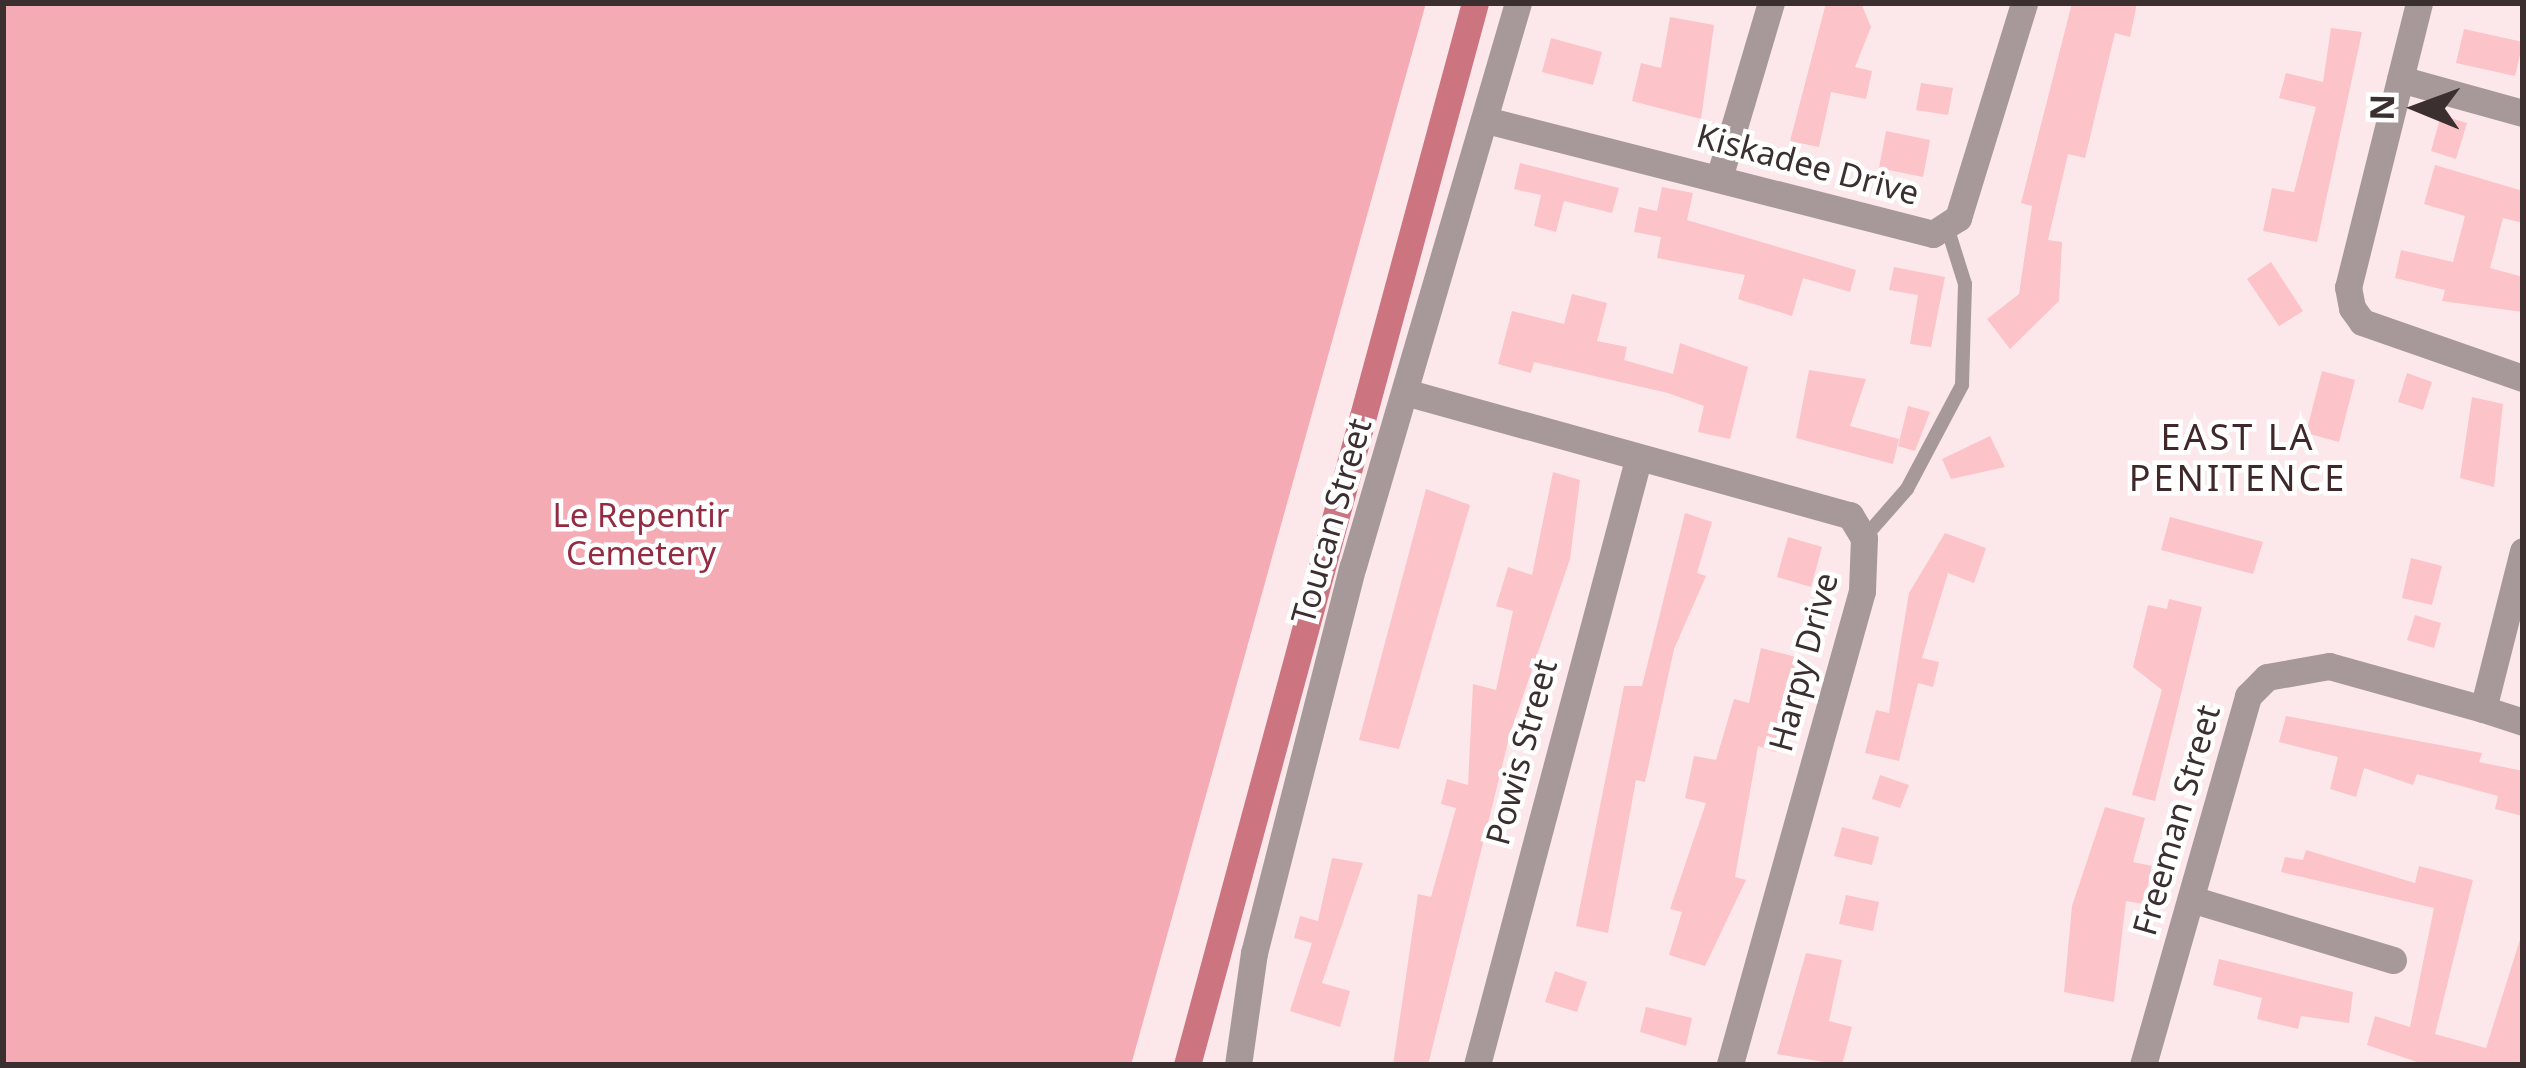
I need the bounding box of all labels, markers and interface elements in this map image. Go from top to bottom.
north arrow [2358,48,2478,168]
text: N [2359,94,2404,121]
street label: Kiskadee Drive [1692,115,1924,213]
street label: Toucan Street [1283,414,1379,628]
district label: EAST LA PENITENCE [2129,414,2347,499]
park label: Le Repentir Cemetery [553,495,729,573]
street label: Harpy Drive [1760,568,1846,756]
street label: Powis Street [1477,655,1565,849]
street label: Freeman Street [2124,700,2228,940]

